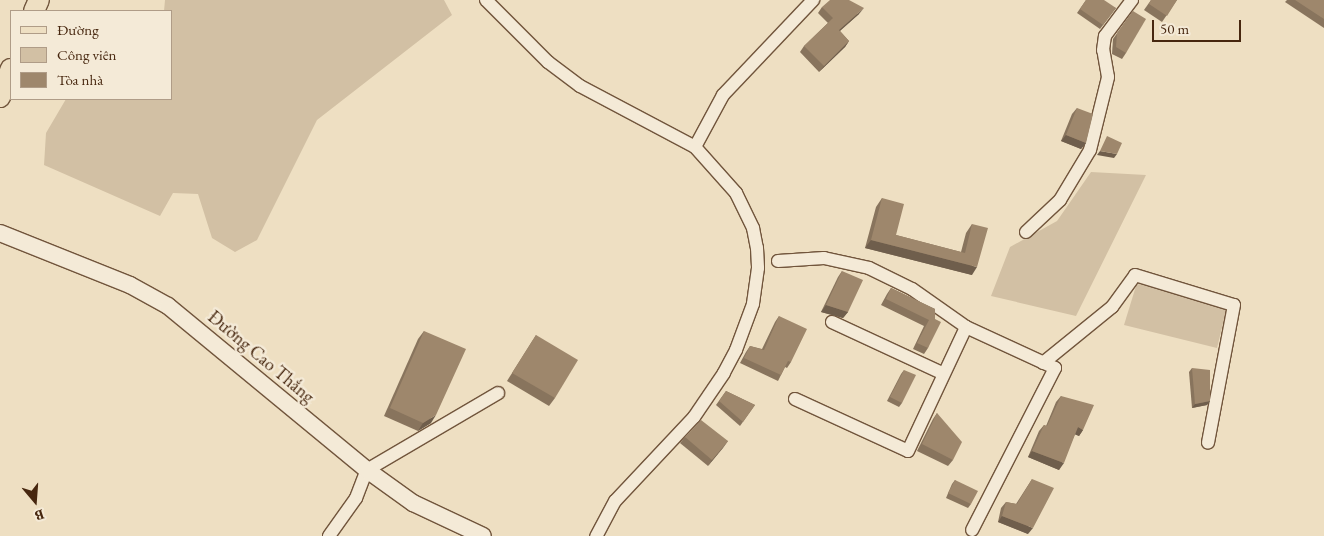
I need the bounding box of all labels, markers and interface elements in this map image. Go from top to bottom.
legend [10,10,172,100]
scale bar [1154,10,1243,42]
text: 50 m [1160,19,1189,38]
text: Đường [57,20,99,39]
text: Công viên [57,45,117,64]
text: Tòa nhà [57,70,103,89]
street label: Đường Cao Thắng [203,306,319,408]
north arrow [10,476,60,526]
text: B [33,505,47,525]

